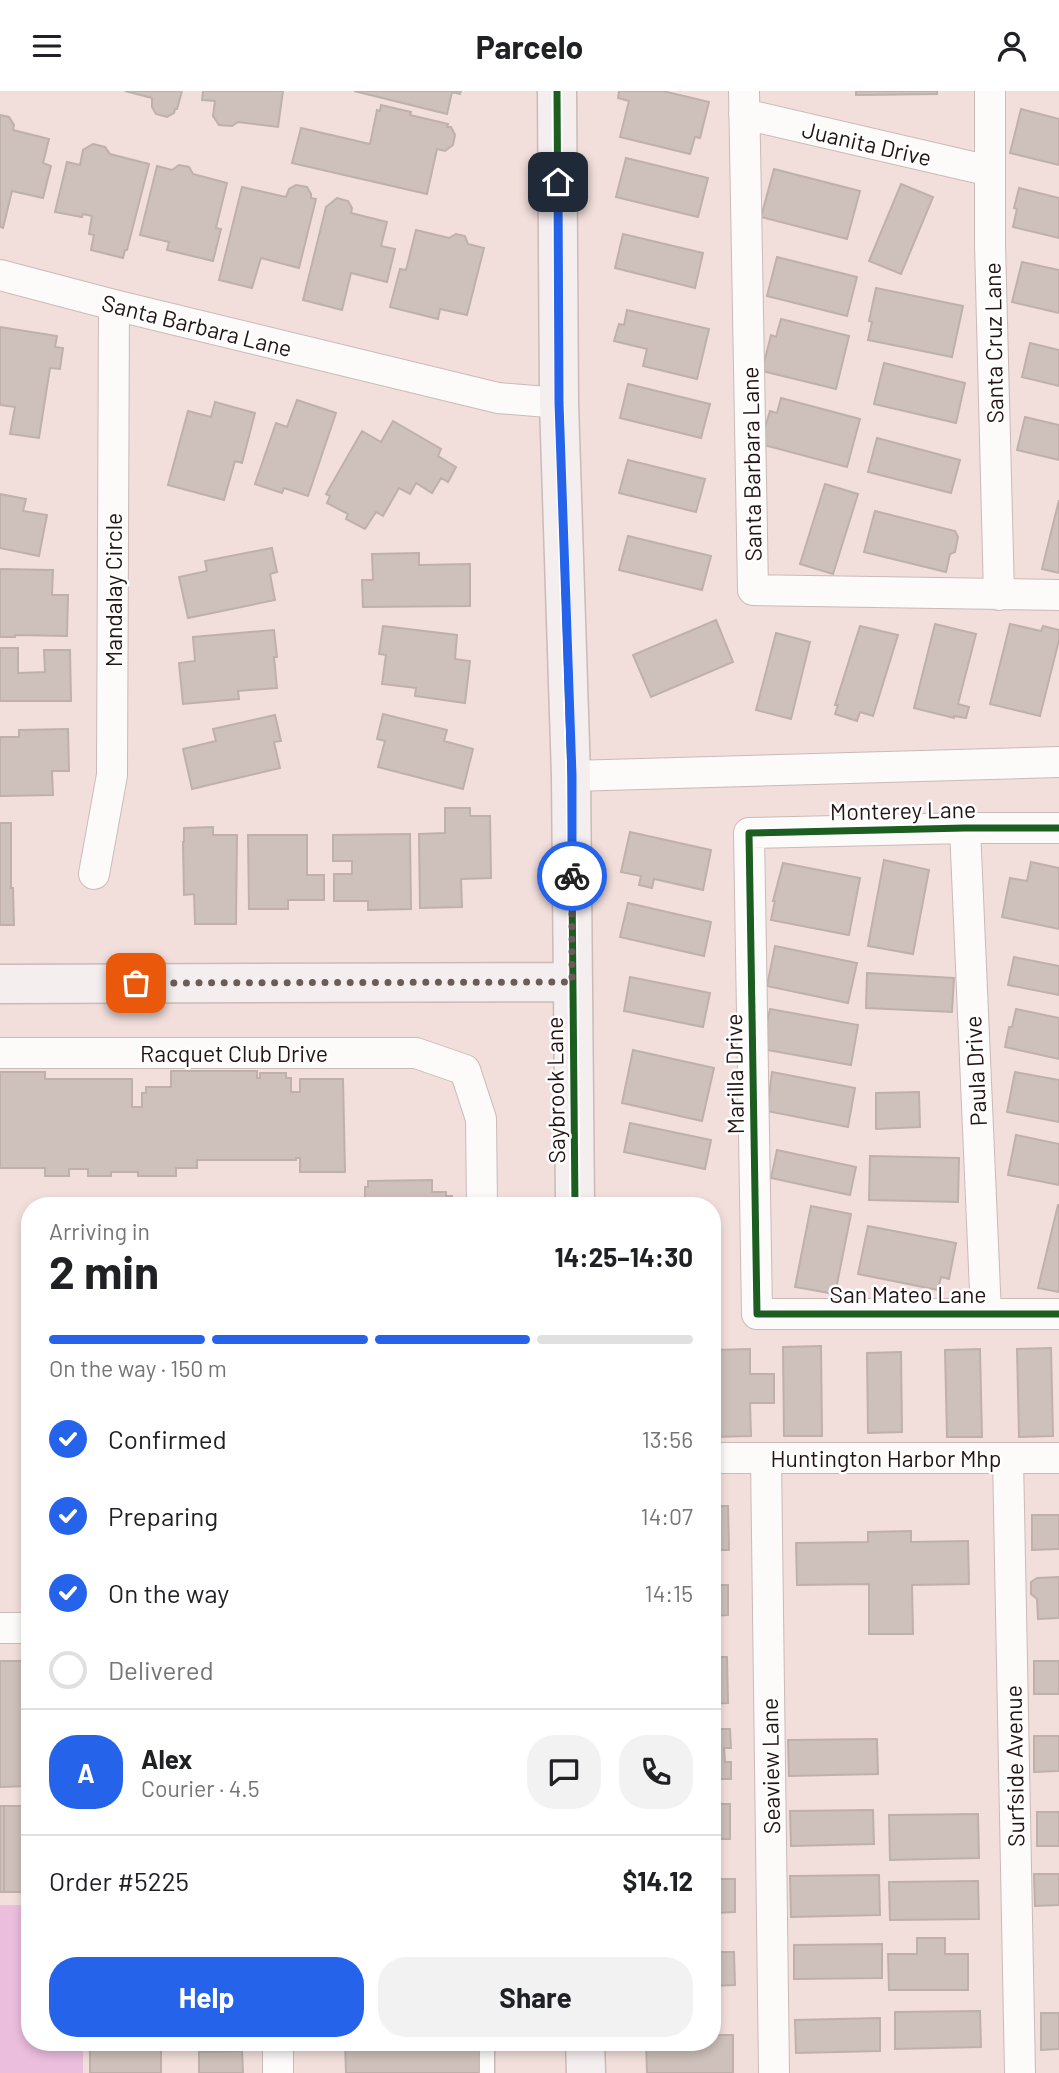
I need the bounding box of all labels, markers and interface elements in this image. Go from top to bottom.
icon: menu [28,27,66,65]
text: Parcelo [476,27,583,65]
icon: person [993,27,1031,65]
street label: Juanita Drive [800,115,934,171]
pin [528,152,588,212]
icon: home [539,163,577,201]
street label: Santa Cruz Lane [978,262,1008,424]
street label: Santa Barbara Lane [99,288,295,362]
street label: Santa Barbara Lane [735,366,767,562]
street label: Mandalay Circle [99,513,127,667]
street label: Monterey Lane [830,795,976,825]
courier [537,841,607,911]
icon: bike [553,857,591,895]
pin [106,953,166,1013]
icon: bag [117,964,155,1002]
street label: Marilla Drive [719,1013,749,1135]
street label: Paula Drive [958,1015,992,1127]
street label: Saybrook Lane [540,1016,570,1164]
street label: Racquet Club Drive [140,1039,328,1067]
text: Arriving in [49,1217,150,1245]
text: 14:25–14:30 [554,1241,693,1272]
text: 2 min [49,1243,159,1298]
street label: San Mateo Lane [830,1280,986,1308]
text: On the way · 150 m [49,1354,227,1382]
icon: check [49,1420,87,1458]
text: Confirmed [108,1423,227,1454]
text: 13:56 [642,1425,693,1453]
street label: Huntington Harbor Mhp [771,1444,1001,1472]
icon: check [49,1497,87,1535]
text: Preparing [108,1500,218,1531]
text: 14:07 [641,1502,693,1530]
icon: check [49,1574,87,1612]
text: On the way [108,1577,229,1608]
text: 14:15 [645,1579,693,1607]
text: Delivered [108,1654,214,1685]
street label: Surfside Avenue [999,1685,1029,1847]
street label: Seaview Lane [755,1698,785,1834]
button: chat [527,1735,601,1809]
button: phone [619,1735,693,1809]
text: Alex [141,1743,192,1774]
text: A [77,1757,95,1788]
text: Courier · 4.5 [141,1774,260,1802]
text: Order #5225 [49,1865,189,1896]
text: $14.12 [622,1865,693,1896]
button: Help [49,1957,364,2037]
button: Share [378,1957,693,2037]

